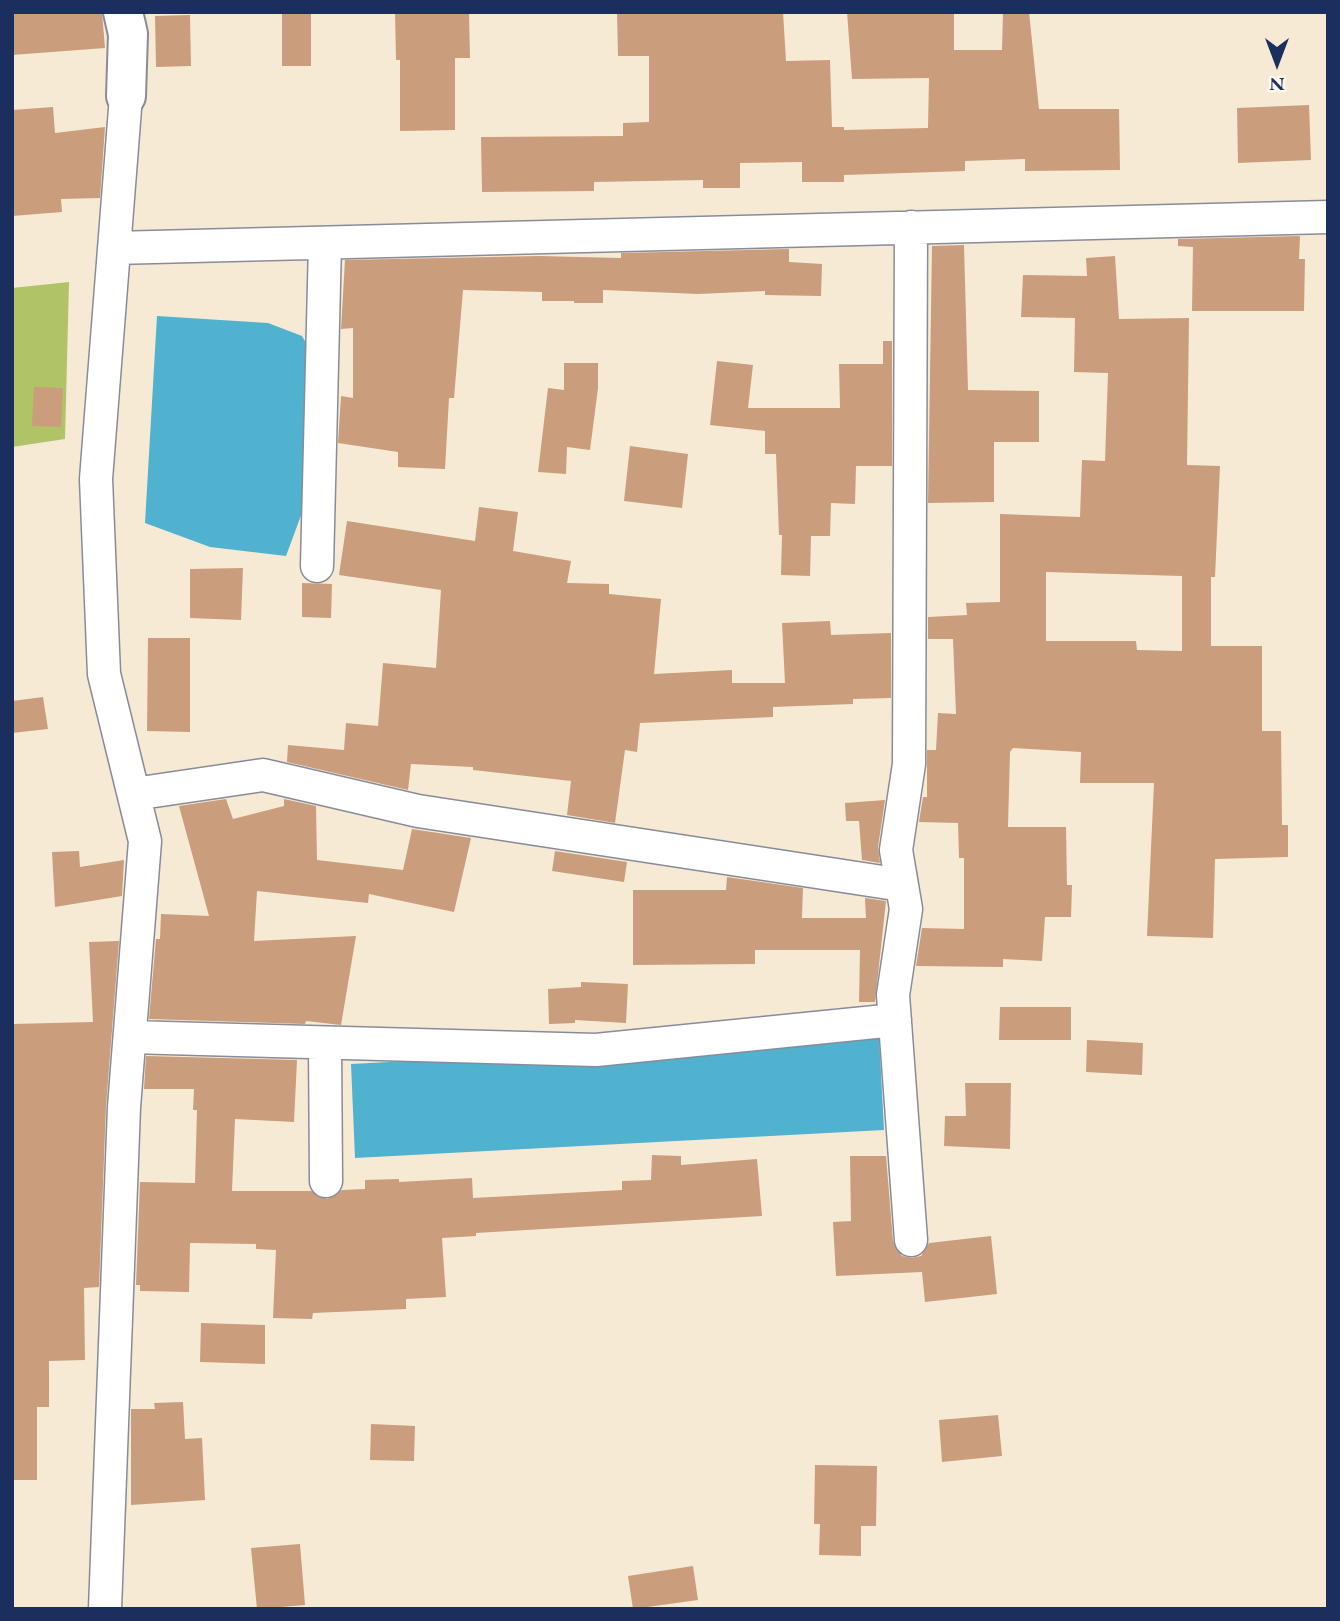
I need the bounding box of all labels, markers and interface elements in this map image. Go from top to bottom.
north arrow [1242,28,1312,98]
text: N [1269,72,1285,97]

